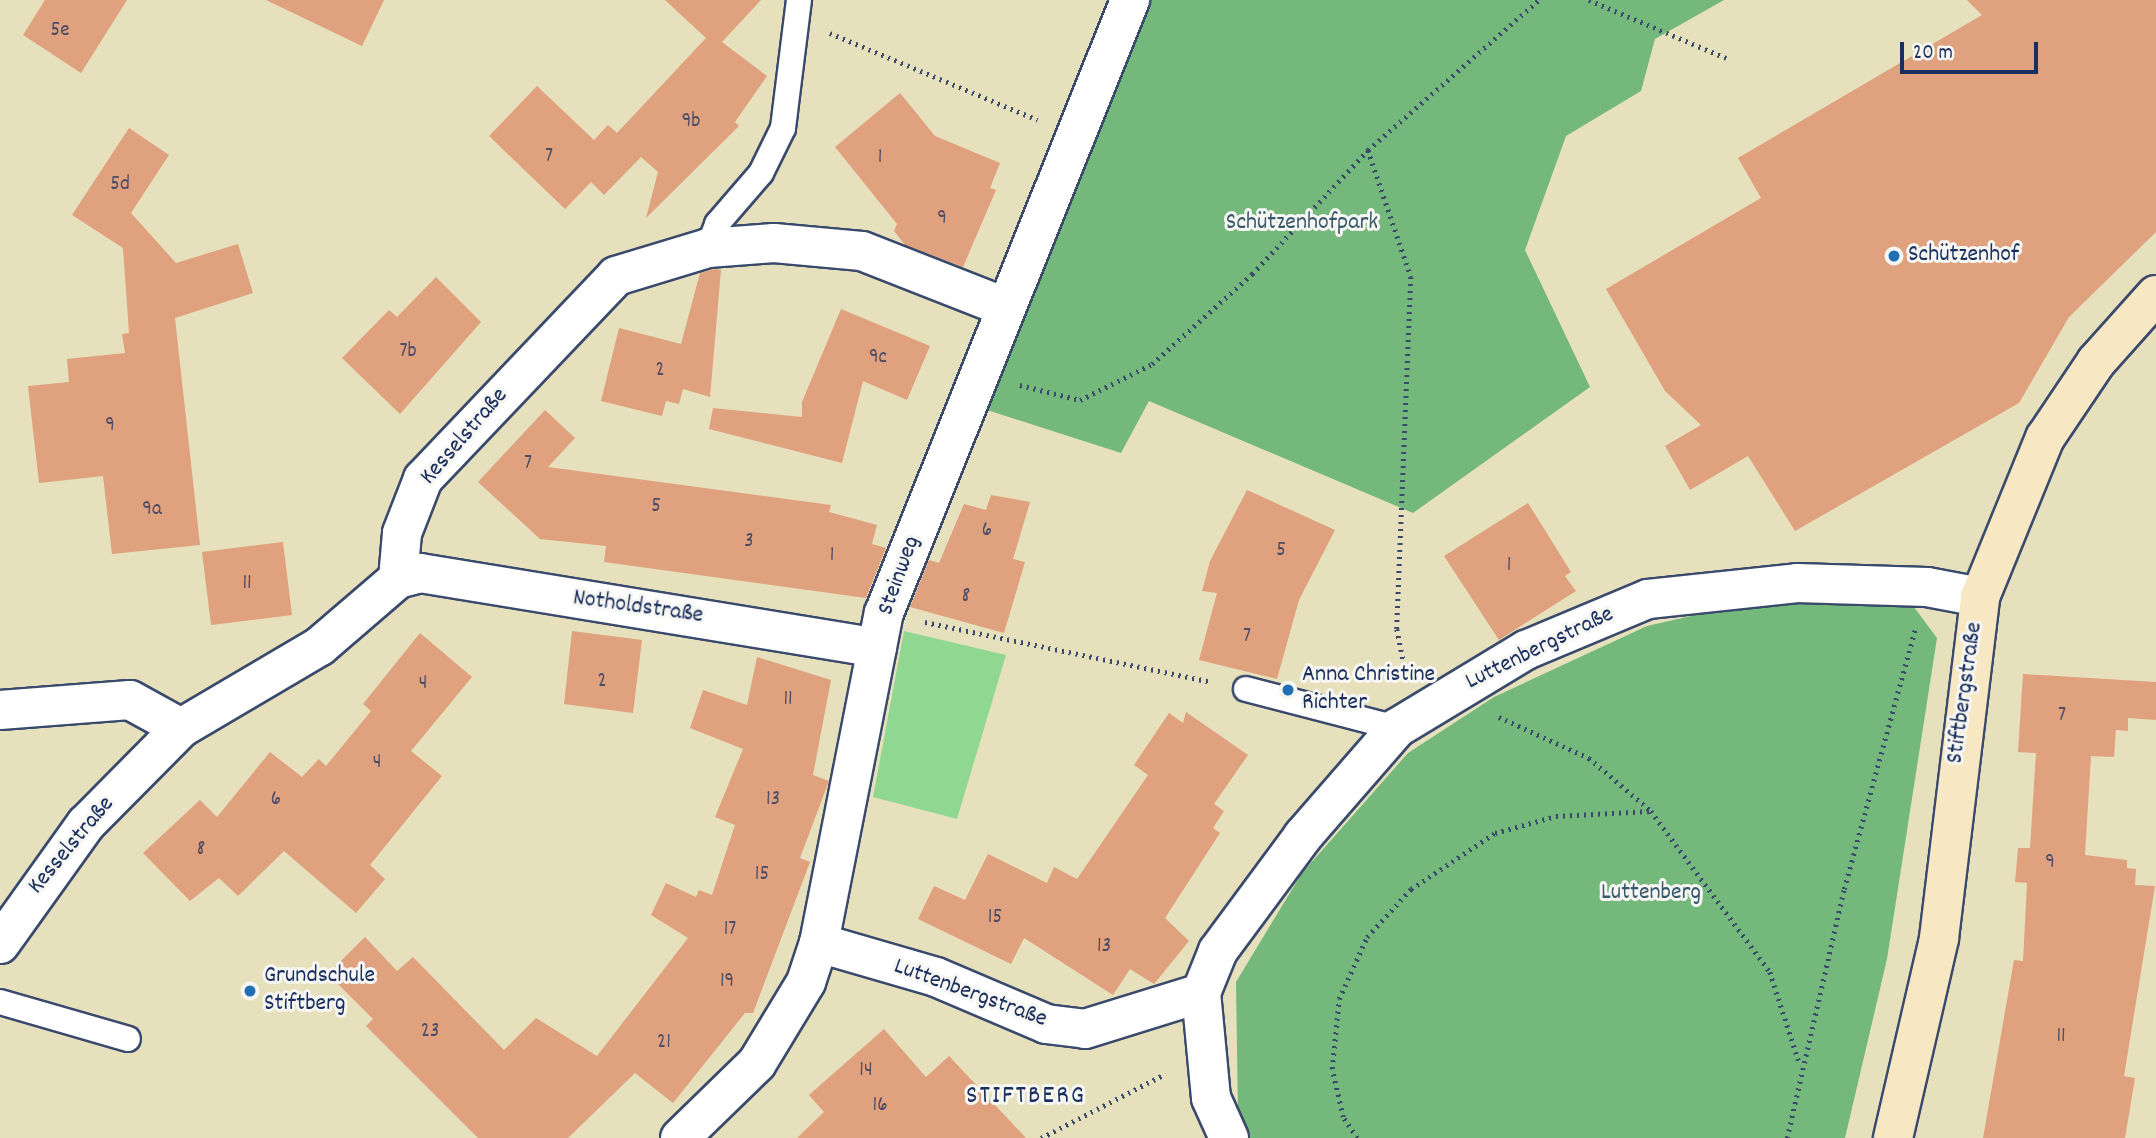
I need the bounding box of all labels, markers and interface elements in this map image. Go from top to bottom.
house number: 5e [51,18,69,44]
scale bar [1904,28,2042,72]
text: 20 m [1913,39,1953,69]
house number: 9b [682,109,700,135]
house number: 7 [545,144,553,170]
house number: 1 [878,145,882,171]
house number: 5d [110,172,130,198]
house number: 9 [937,206,947,232]
park label: Schützenhofpark [1226,210,1378,238]
place label: Schützenhof [1908,242,2019,270]
marker: Schützenhof [1886,248,1902,264]
house number: 7b [399,339,417,365]
house number: 9c [869,345,887,371]
house number: 2 [655,358,665,384]
street label: Kesselstraße [415,383,515,491]
house number: 9 [105,413,115,439]
house number: 7 [524,451,532,477]
house number: 5 [651,494,661,520]
house number: 9a [142,497,162,523]
house number: 6 [982,518,992,544]
house number: 3 [744,529,754,555]
street label: Steinweg [872,533,928,619]
house number: 5 [1276,538,1286,564]
house number: 1 [830,543,834,569]
house number: 1 [1507,553,1511,579]
house number: 11 [242,571,252,597]
house number: 8 [962,584,970,610]
street label: Notholdstraße [571,585,705,631]
street label: Luttenbergstraße [1461,601,1619,697]
street label: Stiftbergstraße [1942,620,1990,766]
house number: 7 [1243,624,1251,650]
place label: Anna Christine Richter [1302,662,1435,718]
house number: 2 [597,669,607,695]
house number: 4 [419,671,427,697]
marker: Anna Christine Richter [1280,682,1296,698]
house number: 11 [783,687,793,713]
house number: 7 [2058,703,2066,729]
house number: 4 [373,750,381,776]
house number: 6 [271,787,281,813]
house number: 13 [766,787,780,813]
street label: Kesselstraße [23,791,121,901]
house number: 8 [197,837,205,863]
house number: 9 [2045,850,2055,876]
house number: 15 [755,862,769,888]
park label: Luttenberg [1601,880,1701,908]
house number: 15 [988,905,1002,931]
house number: 17 [724,917,736,943]
house number: 13 [1097,934,1111,960]
street label: Luttenbergstraße [889,953,1051,1035]
place label: Grundschule Stiftberg [264,963,375,1019]
house number: 19 [720,969,734,995]
marker: Grundschule Stiftberg [242,983,258,999]
house number: 23 [421,1019,439,1045]
house number: 11 [2056,1024,2066,1050]
house number: 21 [657,1030,671,1056]
house number: 14 [859,1058,873,1084]
district label: STIFTBERG [967,1081,1085,1113]
house number: 16 [873,1093,887,1119]

